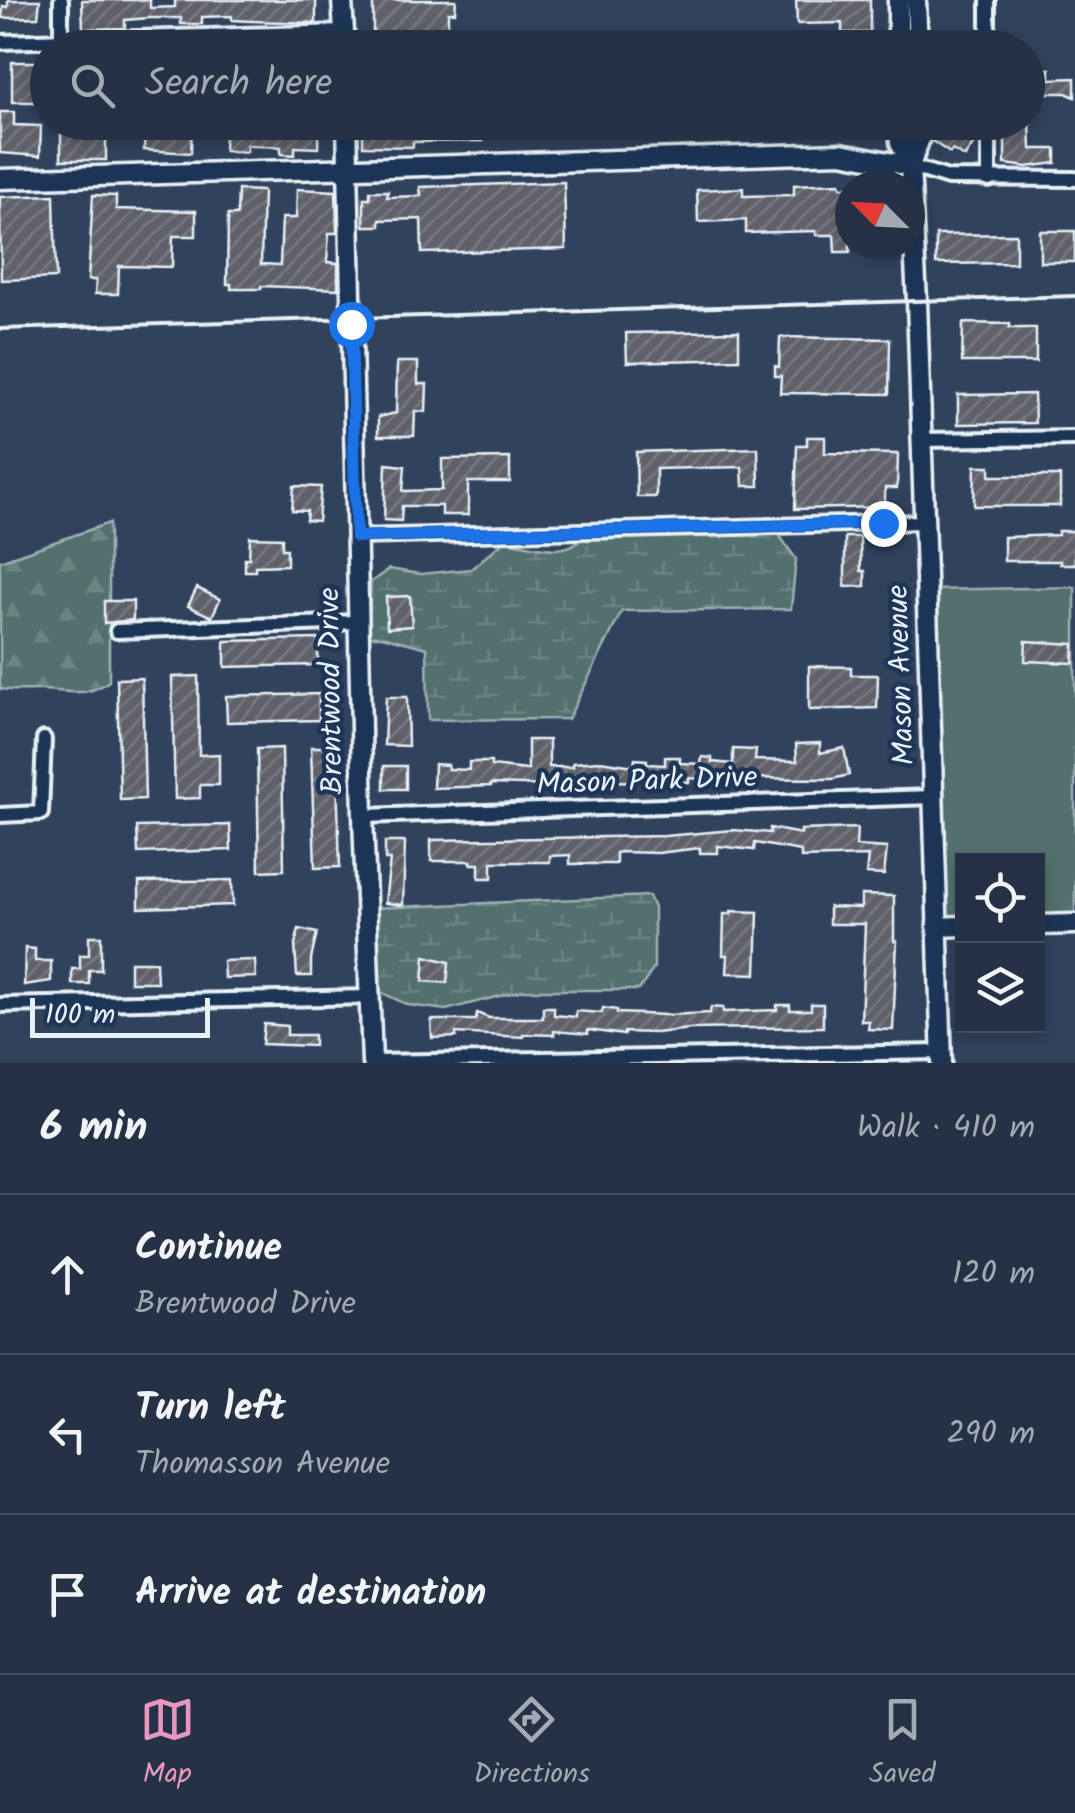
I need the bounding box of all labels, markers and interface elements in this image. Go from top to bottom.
search box [30,30,1045,140]
text: Search here [145,55,332,115]
icon: search [65,58,120,113]
north arrow [835,170,925,260]
route start [329,302,375,348]
route end [861,501,907,547]
street label: Mason Avenue [875,584,929,766]
street label: Brentwood Drive [306,587,358,795]
street label: Mason Park Drive [536,754,758,810]
map controls [955,853,1045,1033]
button: locate [955,853,1045,943]
button: layers [955,943,1045,1033]
scale bar [30,993,210,1038]
text: 100 m [45,993,115,1038]
text: 6 min [40,1095,148,1162]
text: Walk · 410 m [857,1103,1035,1154]
text: Continue [135,1219,282,1279]
icon: ahead [40,1247,95,1302]
text: 120 m [952,1249,1035,1300]
text: Brentwood Drive [135,1279,356,1330]
text: Turn left [135,1379,286,1439]
icon: left [40,1407,95,1462]
text: 290 m [946,1409,1035,1460]
text: Thomasson Avenue [135,1439,390,1490]
text: Arrive at destination [135,1564,486,1624]
icon: arrive [40,1567,95,1622]
tab: Map [140,1692,195,1797]
tab: Directions [474,1692,590,1797]
tab: Saved [869,1692,935,1797]

